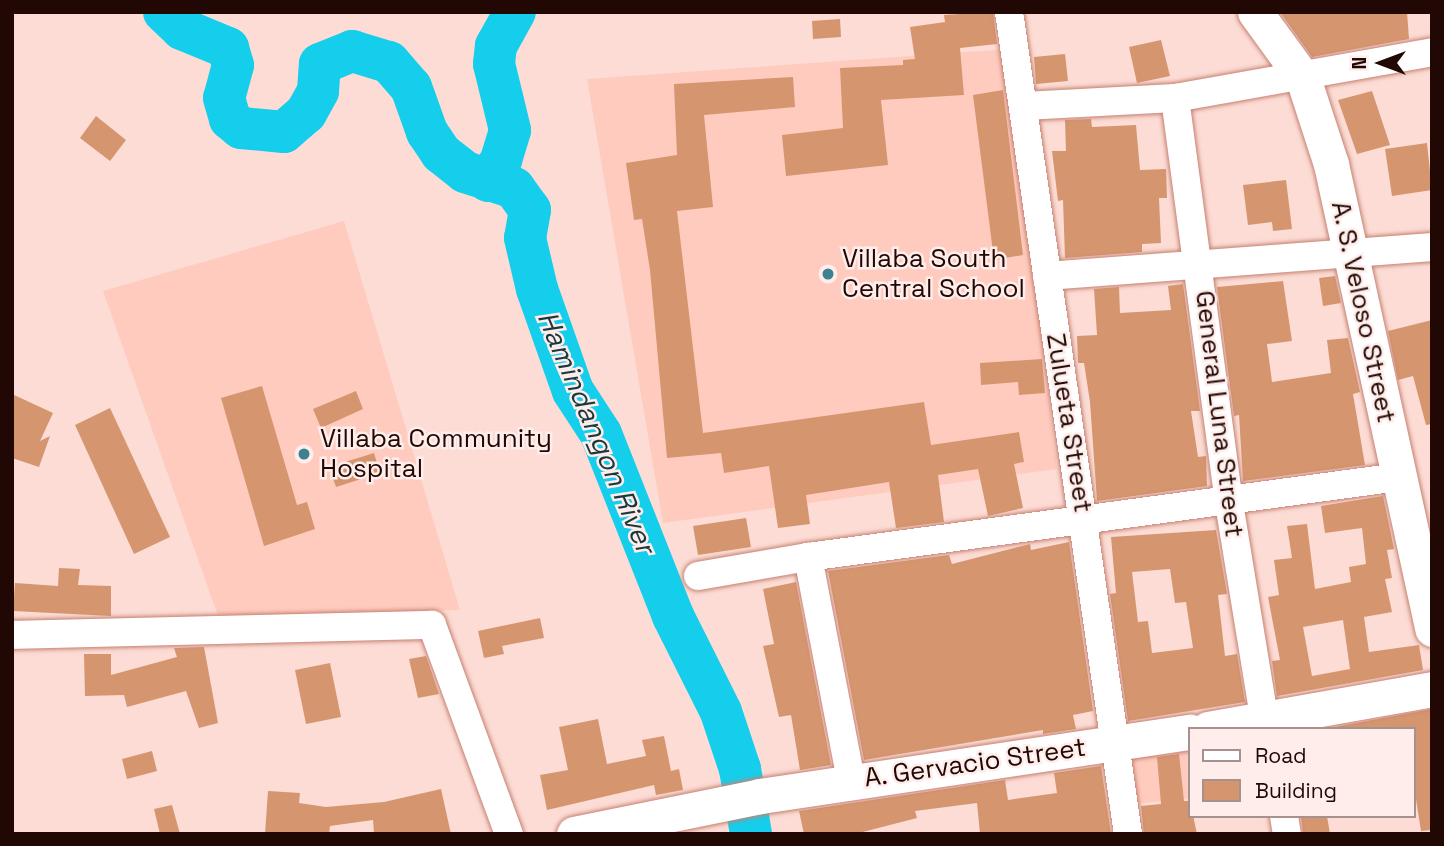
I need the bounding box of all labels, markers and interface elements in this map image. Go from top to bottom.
north arrow [1346,28,1416,98]
text: N [1347,57,1372,69]
street label: A. S. Veloso Street [1324,197,1402,427]
place label: Villaba South Central School [842,243,1025,304]
marker: Villaba South Central School [820,266,836,282]
street label: General Luna Street [1188,289,1250,539]
water label: Hamindangon River [531,306,663,558]
street label: Zulueta Street [1039,331,1099,515]
place label: Villaba Community Hospital [320,423,552,485]
marker: Villaba Community Hospital [294,444,314,464]
legend [1188,727,1416,818]
street label: A. Gervacio Street [862,732,1088,794]
text: Road [1255,742,1307,769]
text: Building [1255,777,1337,804]

